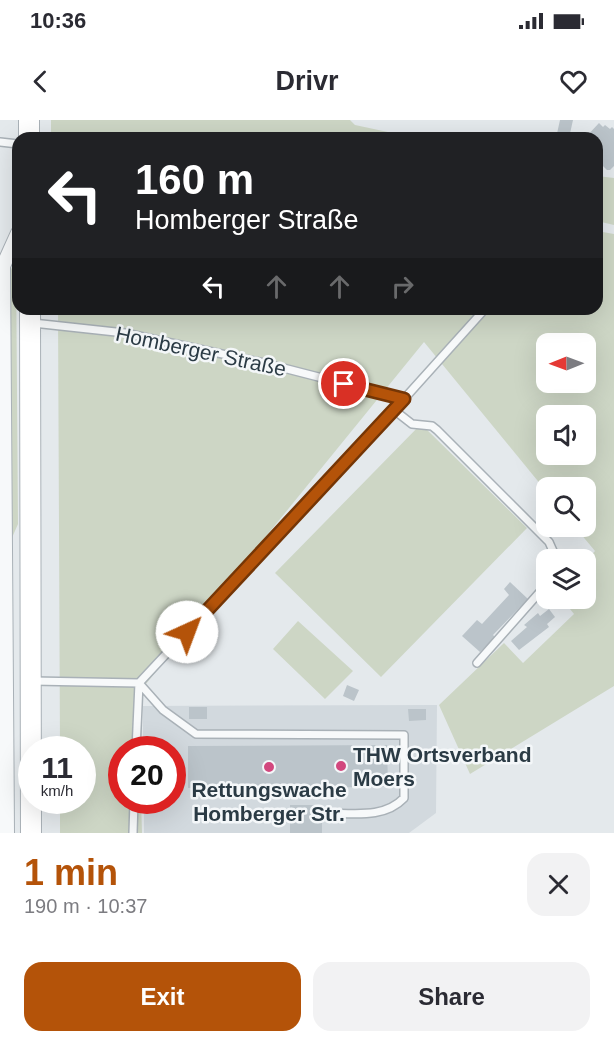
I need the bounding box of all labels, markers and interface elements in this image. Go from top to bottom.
text: 10:36 [30,8,86,33]
icon: back [24,65,57,98]
icon: heart [557,65,590,98]
text: Drivr [275,66,339,96]
icon: left [36,156,114,234]
text: 160 m [135,156,254,203]
text: Homberger Straße [135,205,359,235]
icon: left [197,270,230,303]
icon: ahead [260,270,293,303]
icon: ahead [323,270,356,303]
icon: right [386,270,419,303]
street label: Homberger Straße [114,322,288,380]
north arrow [536,333,596,393]
map controls [536,333,596,609]
pin [318,358,369,409]
icon: arrive [327,367,360,400]
button: sound [536,405,596,465]
button: search [536,477,596,537]
button: layers [536,549,596,609]
position arrow [155,600,219,664]
speed limit sign: 20 [108,736,186,814]
place label: THW Ortsverband Moers [353,743,532,790]
text: 11 [41,751,73,784]
marker: THW Ortsverband Moers [334,759,348,773]
marker: Rettungswache Homberger Str. [262,760,276,774]
place label: Rettungswache Homberger Str. [191,778,347,825]
text: km/h [41,782,73,799]
text: 1 min [24,852,118,893]
button: close [527,853,590,916]
text: 190 m · 10:37 [24,895,147,917]
button: Exit [24,962,301,1031]
button: Share [313,962,590,1031]

